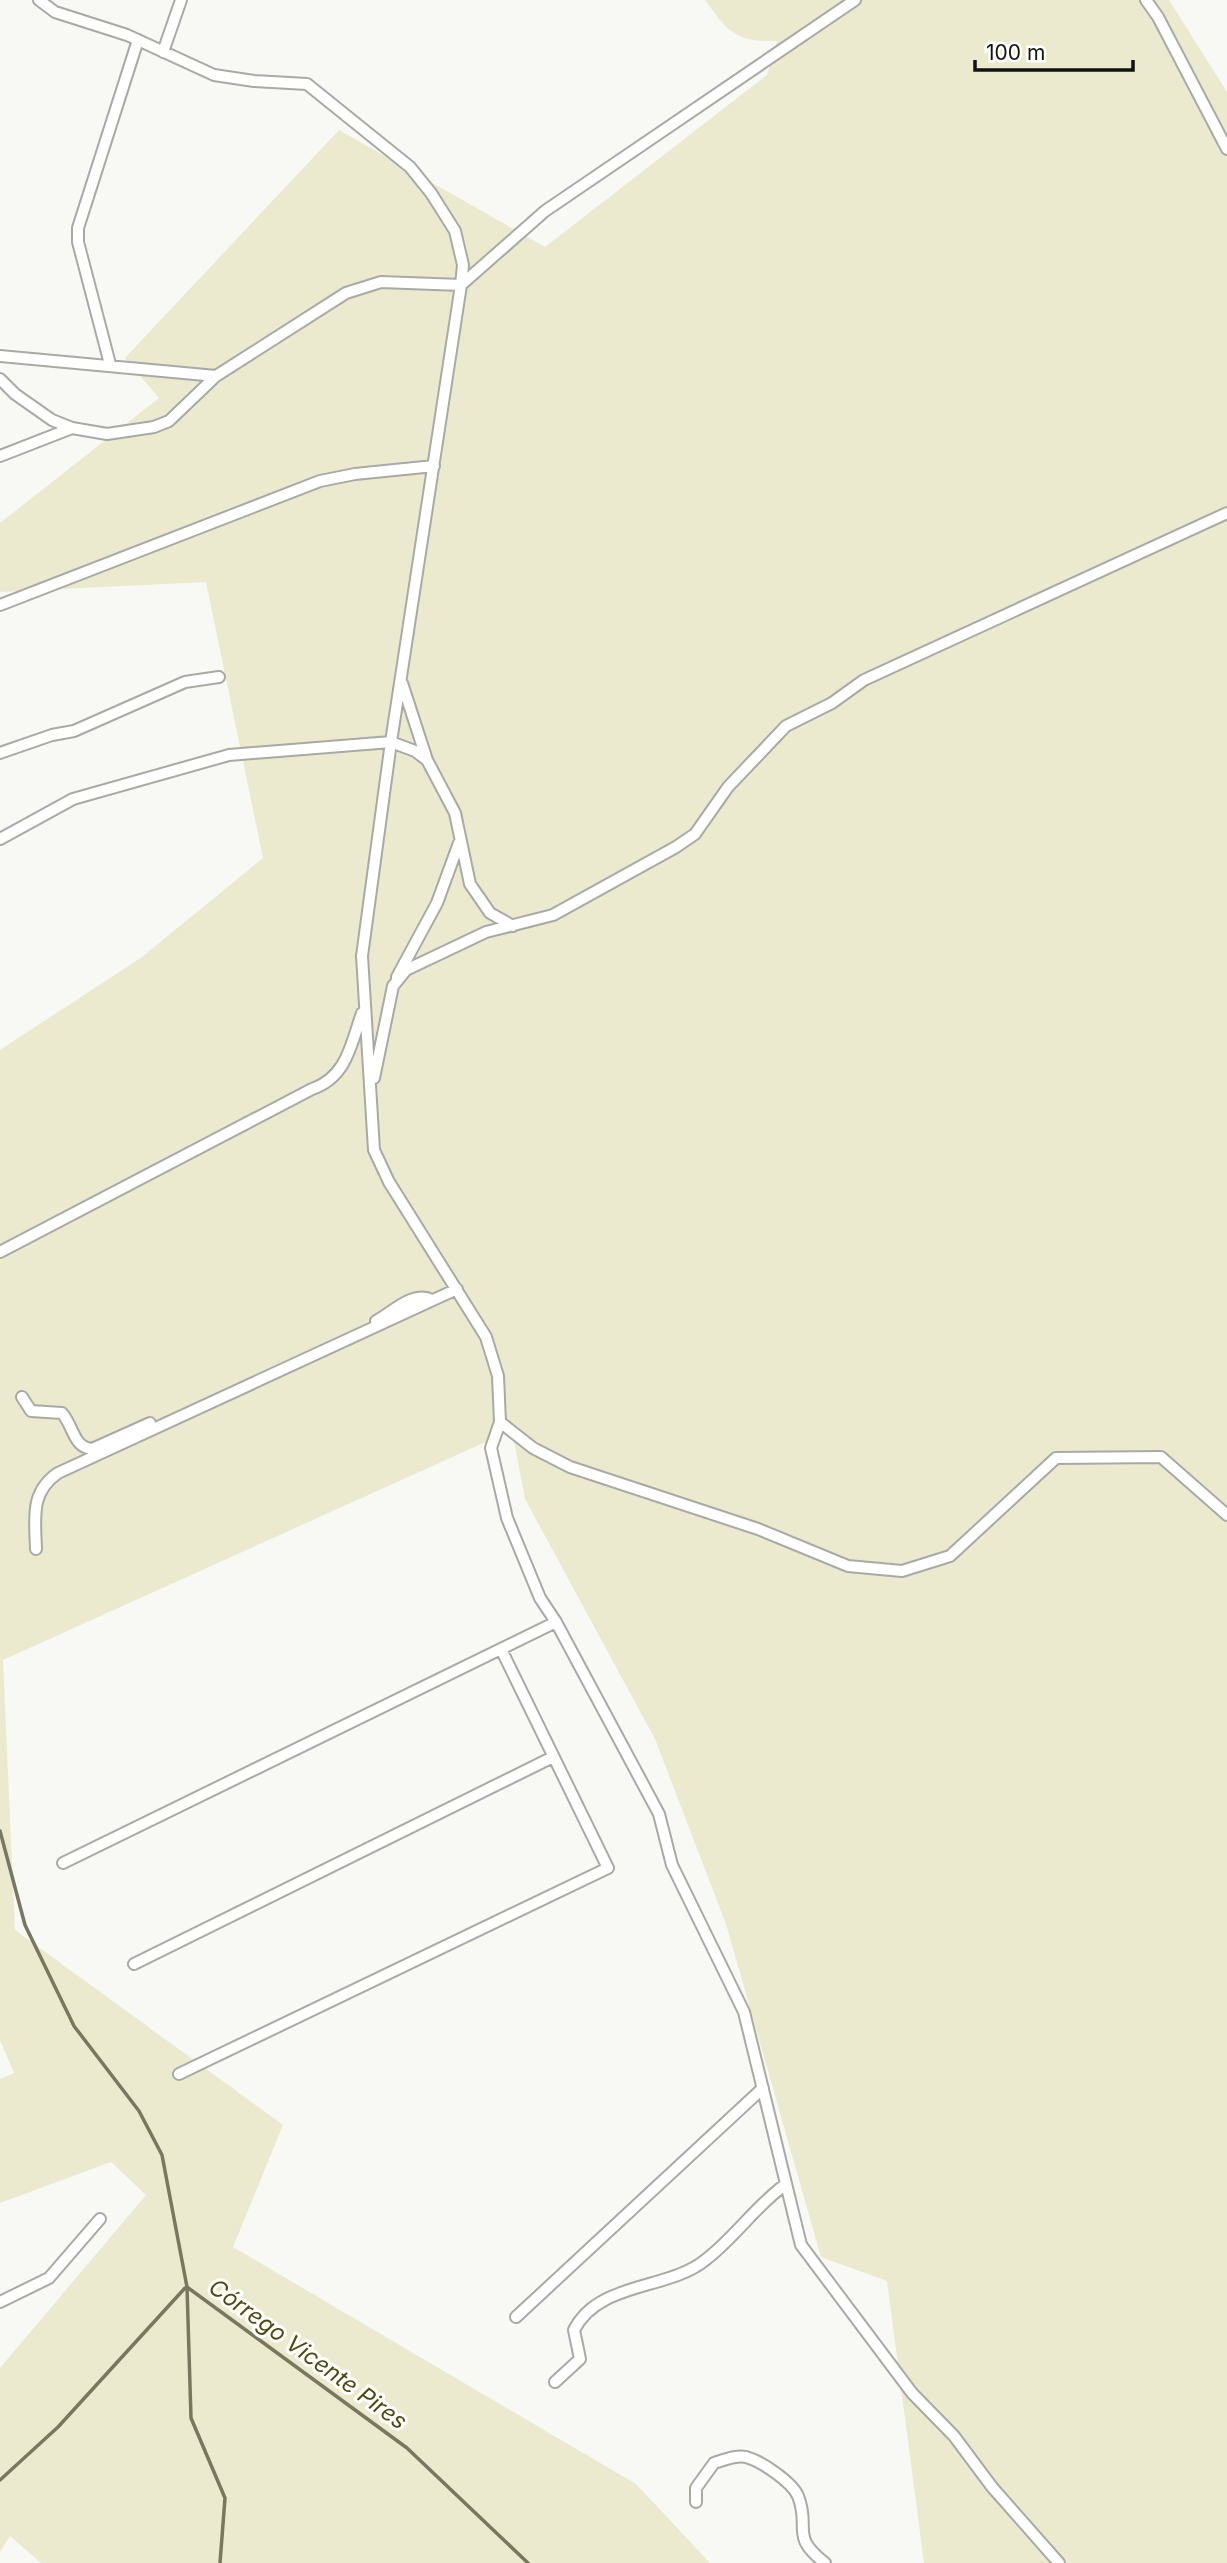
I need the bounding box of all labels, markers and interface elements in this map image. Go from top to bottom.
scale bar [975,28,1132,72]
text: 100 m [986,40,1045,65]
water label: Córrego Vicente Pires [204,2273,412,2435]

